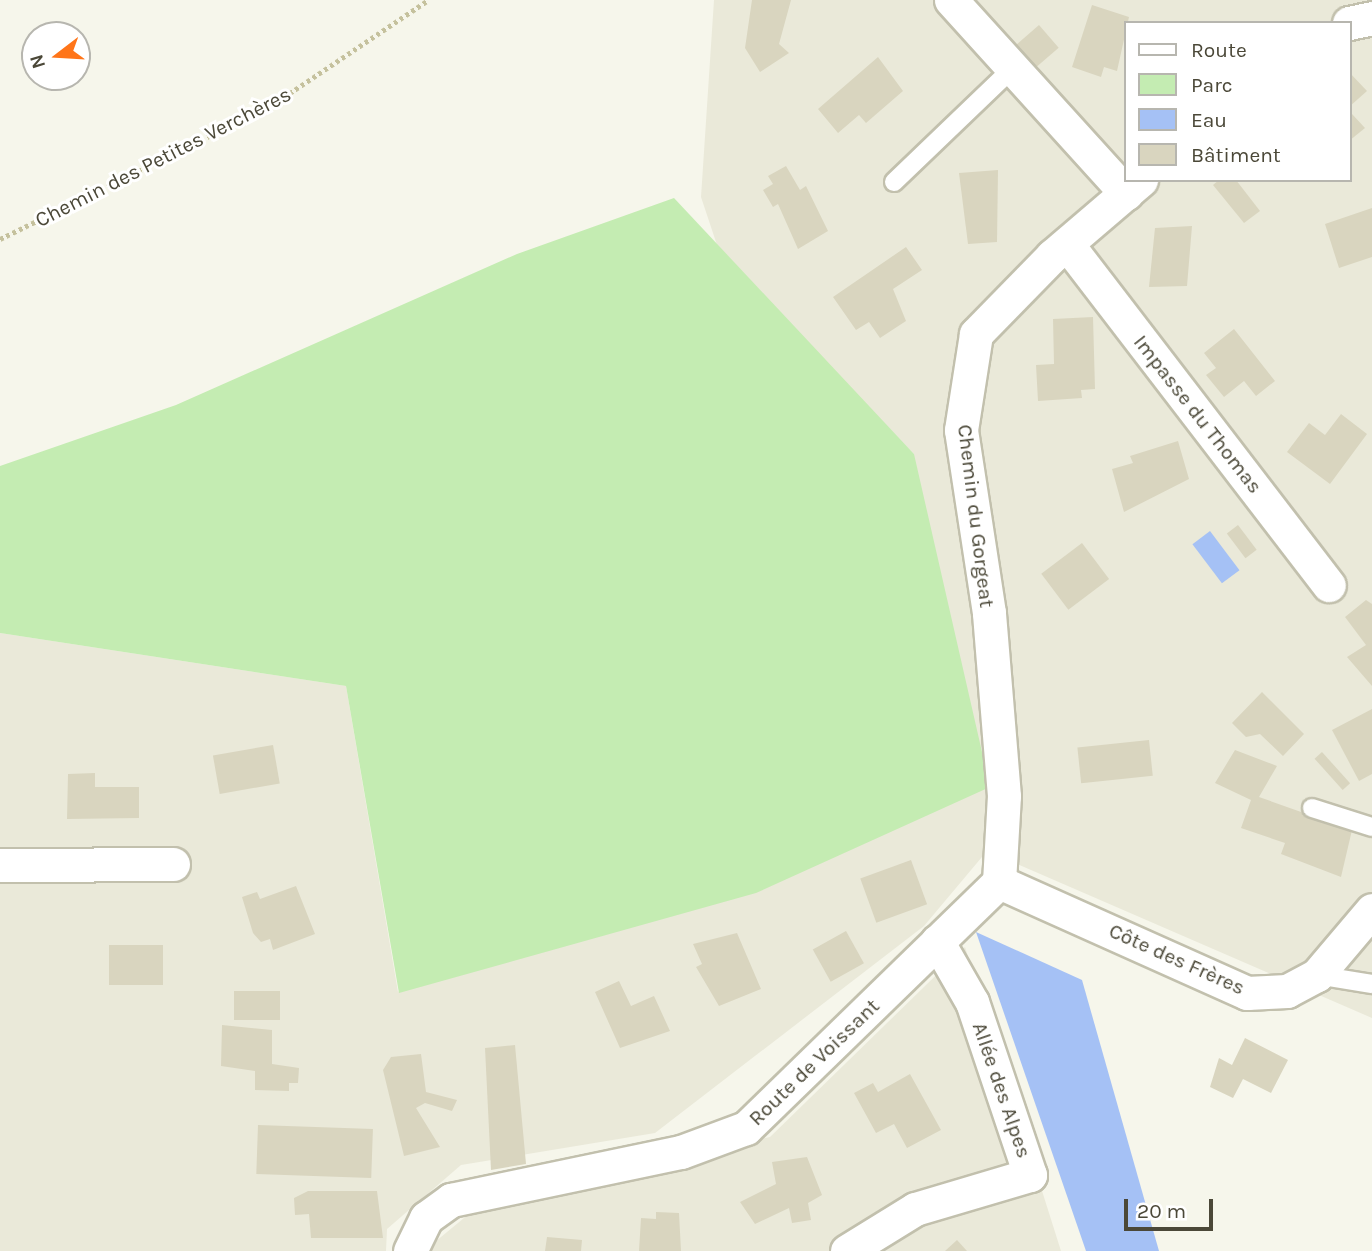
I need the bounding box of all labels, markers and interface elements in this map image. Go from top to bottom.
north arrow [21,21,91,91]
legend [1124,21,1351,182]
text: Route [1191,38,1247,62]
text: N [25,52,50,71]
text: Parc [1191,73,1233,97]
street label: Chemin des Petites Verchères [31,81,295,233]
text: Eau [1191,108,1227,132]
text: Bâtiment [1191,143,1281,167]
street label: Impasse du Thomas [1128,330,1268,498]
street label: Chemin du Gorgeat [952,423,1000,609]
street label: Côte des Frères [1105,918,1249,1000]
street label: Route de Voissant [743,993,885,1131]
street label: Allée des Alpes [967,1019,1037,1161]
scale bar [1127,1184,1216,1228]
text: 20 m [1137,1199,1186,1223]

